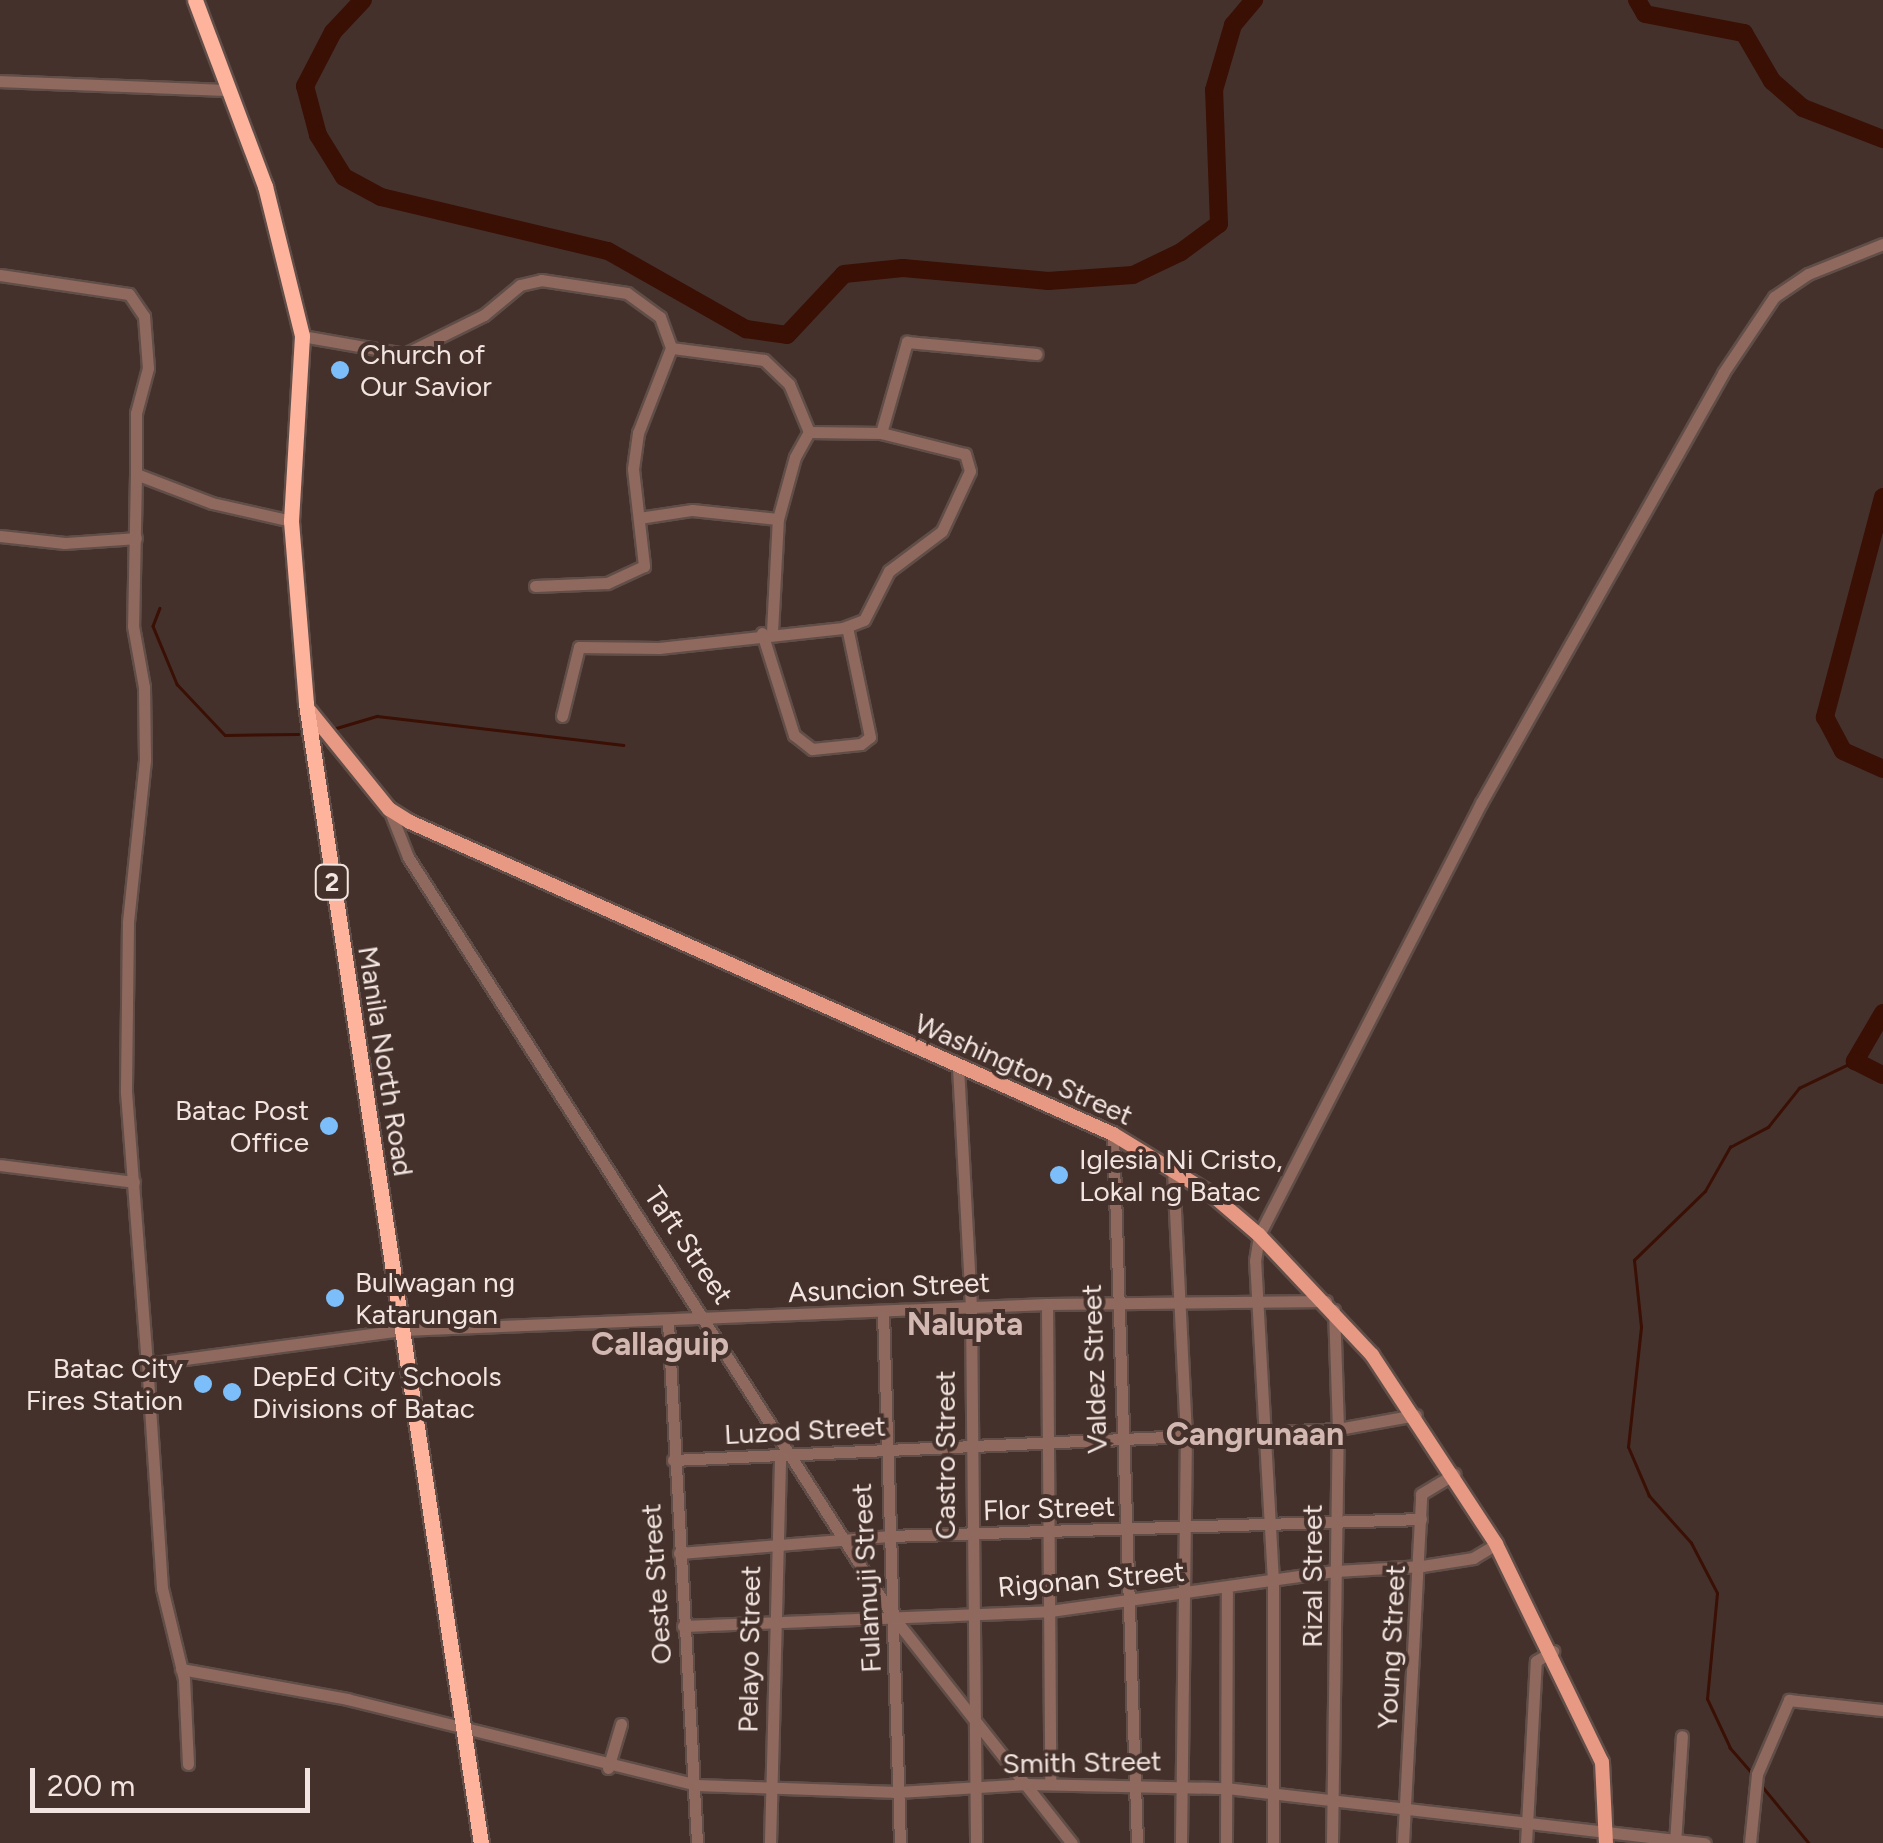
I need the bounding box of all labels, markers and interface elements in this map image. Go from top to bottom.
place label: Church of Our Savior [360,337,492,403]
marker: Church of Our Savior [329,359,351,381]
road number: 2 [314,862,350,902]
street label: Manila North Road [351,944,421,1178]
street label: Washington Street [910,1006,1138,1132]
place label: Batac Post Office [175,1093,309,1159]
marker: Batac Post Office [318,1115,340,1137]
place label: Iglesia Ni Cristo, Lokal ng Batac [1079,1142,1283,1208]
marker: Iglesia Ni Cristo, Lokal ng Batac [1048,1164,1070,1186]
street label: Taft Street [638,1180,740,1310]
place label: Bulwagan ng Katarungan [355,1265,515,1331]
street label: Asuncion Street [787,1265,991,1309]
street label: Valdez Street [1074,1284,1114,1454]
marker: Bulwagan ng Katarungan [324,1287,346,1309]
district label: Nalupta [907,1305,1023,1343]
district label: Callaguip [591,1325,729,1363]
place label: Batac City Fires Station [26,1351,183,1417]
place label: DepEd City Schools Divisions of Batac [252,1359,502,1425]
street label: Castro Street [928,1370,962,1540]
marker: Batac City Fires Station [192,1373,214,1395]
marker: DepEd City Schools Divisions of Batac [221,1381,243,1403]
street label: Luzod Street [723,1409,887,1451]
district label: Cangrunaan [1166,1415,1344,1453]
street label: Fulamuji Street [844,1482,888,1674]
street label: Flor Street [982,1489,1116,1527]
street label: Oeste Street [634,1502,678,1666]
street label: Rizal Street [1295,1504,1329,1648]
street label: Rigonan Street [996,1554,1186,1604]
street label: Young Street [1370,1564,1412,1730]
street label: Pelayo Street [731,1565,767,1733]
street label: Smith Street [1002,1744,1162,1780]
scale bar [35,1748,315,1810]
text: 200 m [47,1767,135,1804]

